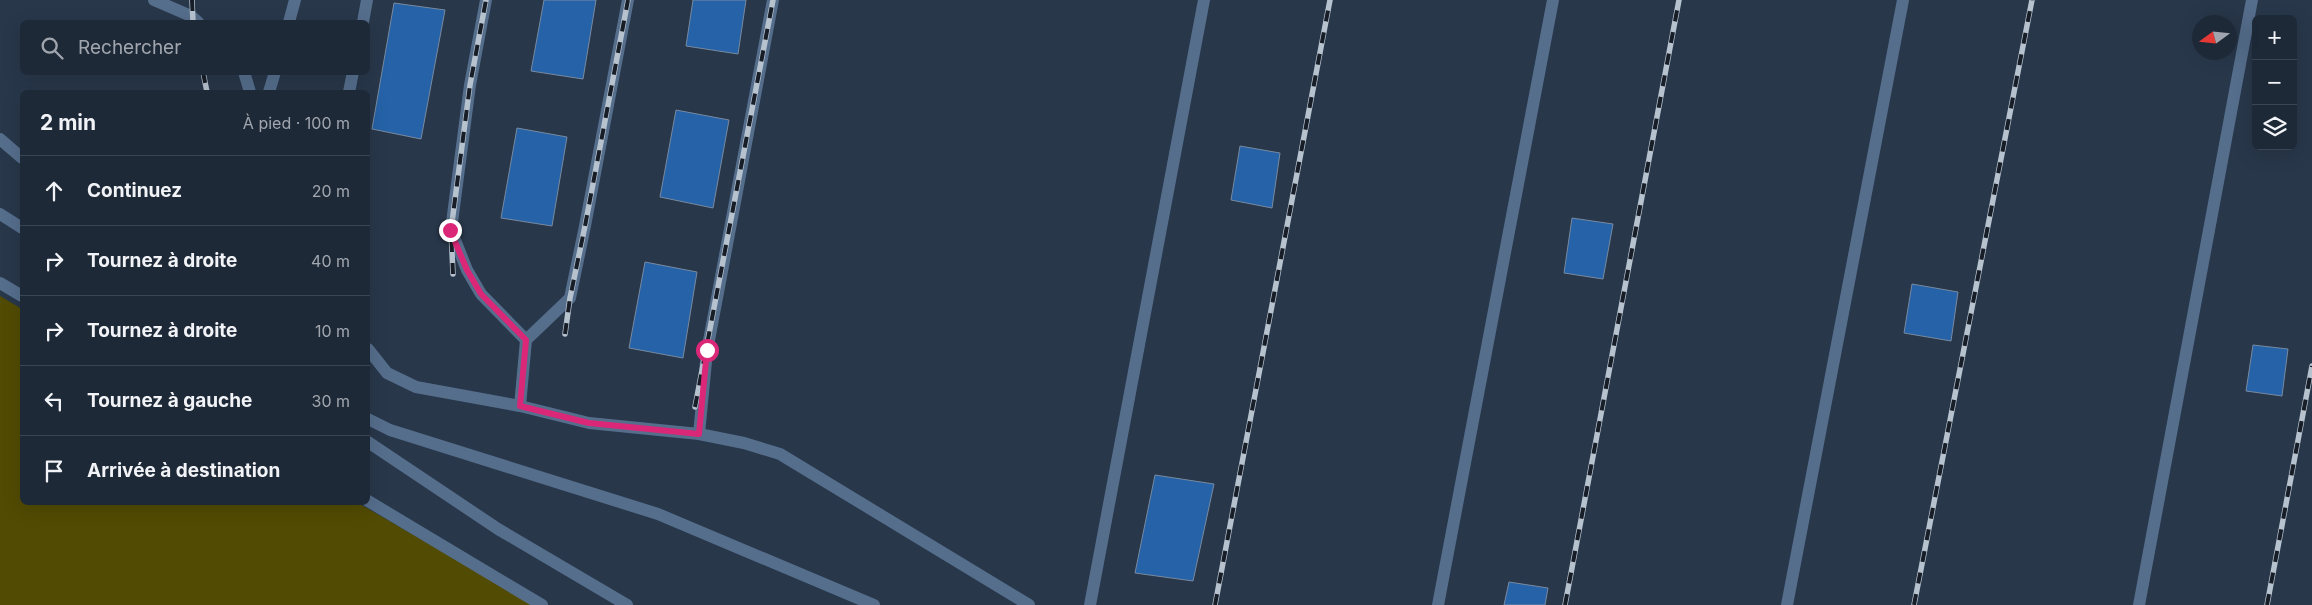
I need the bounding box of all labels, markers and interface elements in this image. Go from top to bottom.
north arrow [2192,15,2237,60]
map controls [2252,15,2297,150]
button: + [2252,15,2297,60]
search box [20,20,370,75]
icon: search [38,34,66,62]
text: Rechercher [78,36,181,59]
button: − [2252,60,2297,105]
button: layers [2252,105,2297,150]
text: 2 min [40,110,96,135]
text: À pied · 100 m [243,113,350,133]
icon: ahead [40,177,68,205]
text: Continuez [87,179,182,202]
text: 20 m [312,181,350,201]
route end [439,219,462,242]
icon: right [40,247,68,275]
text: Tournez à droite [87,249,237,272]
text: 40 m [311,251,350,271]
icon: right [40,317,68,345]
text: Tournez à droite [87,319,237,342]
text: 10 m [315,321,350,341]
route start [696,339,719,362]
icon: left [40,387,68,415]
text: Tournez à gauche [87,389,252,412]
text: 30 m [312,391,350,411]
icon: arrive [40,457,68,485]
text: Arrivée à destination [87,459,280,482]

